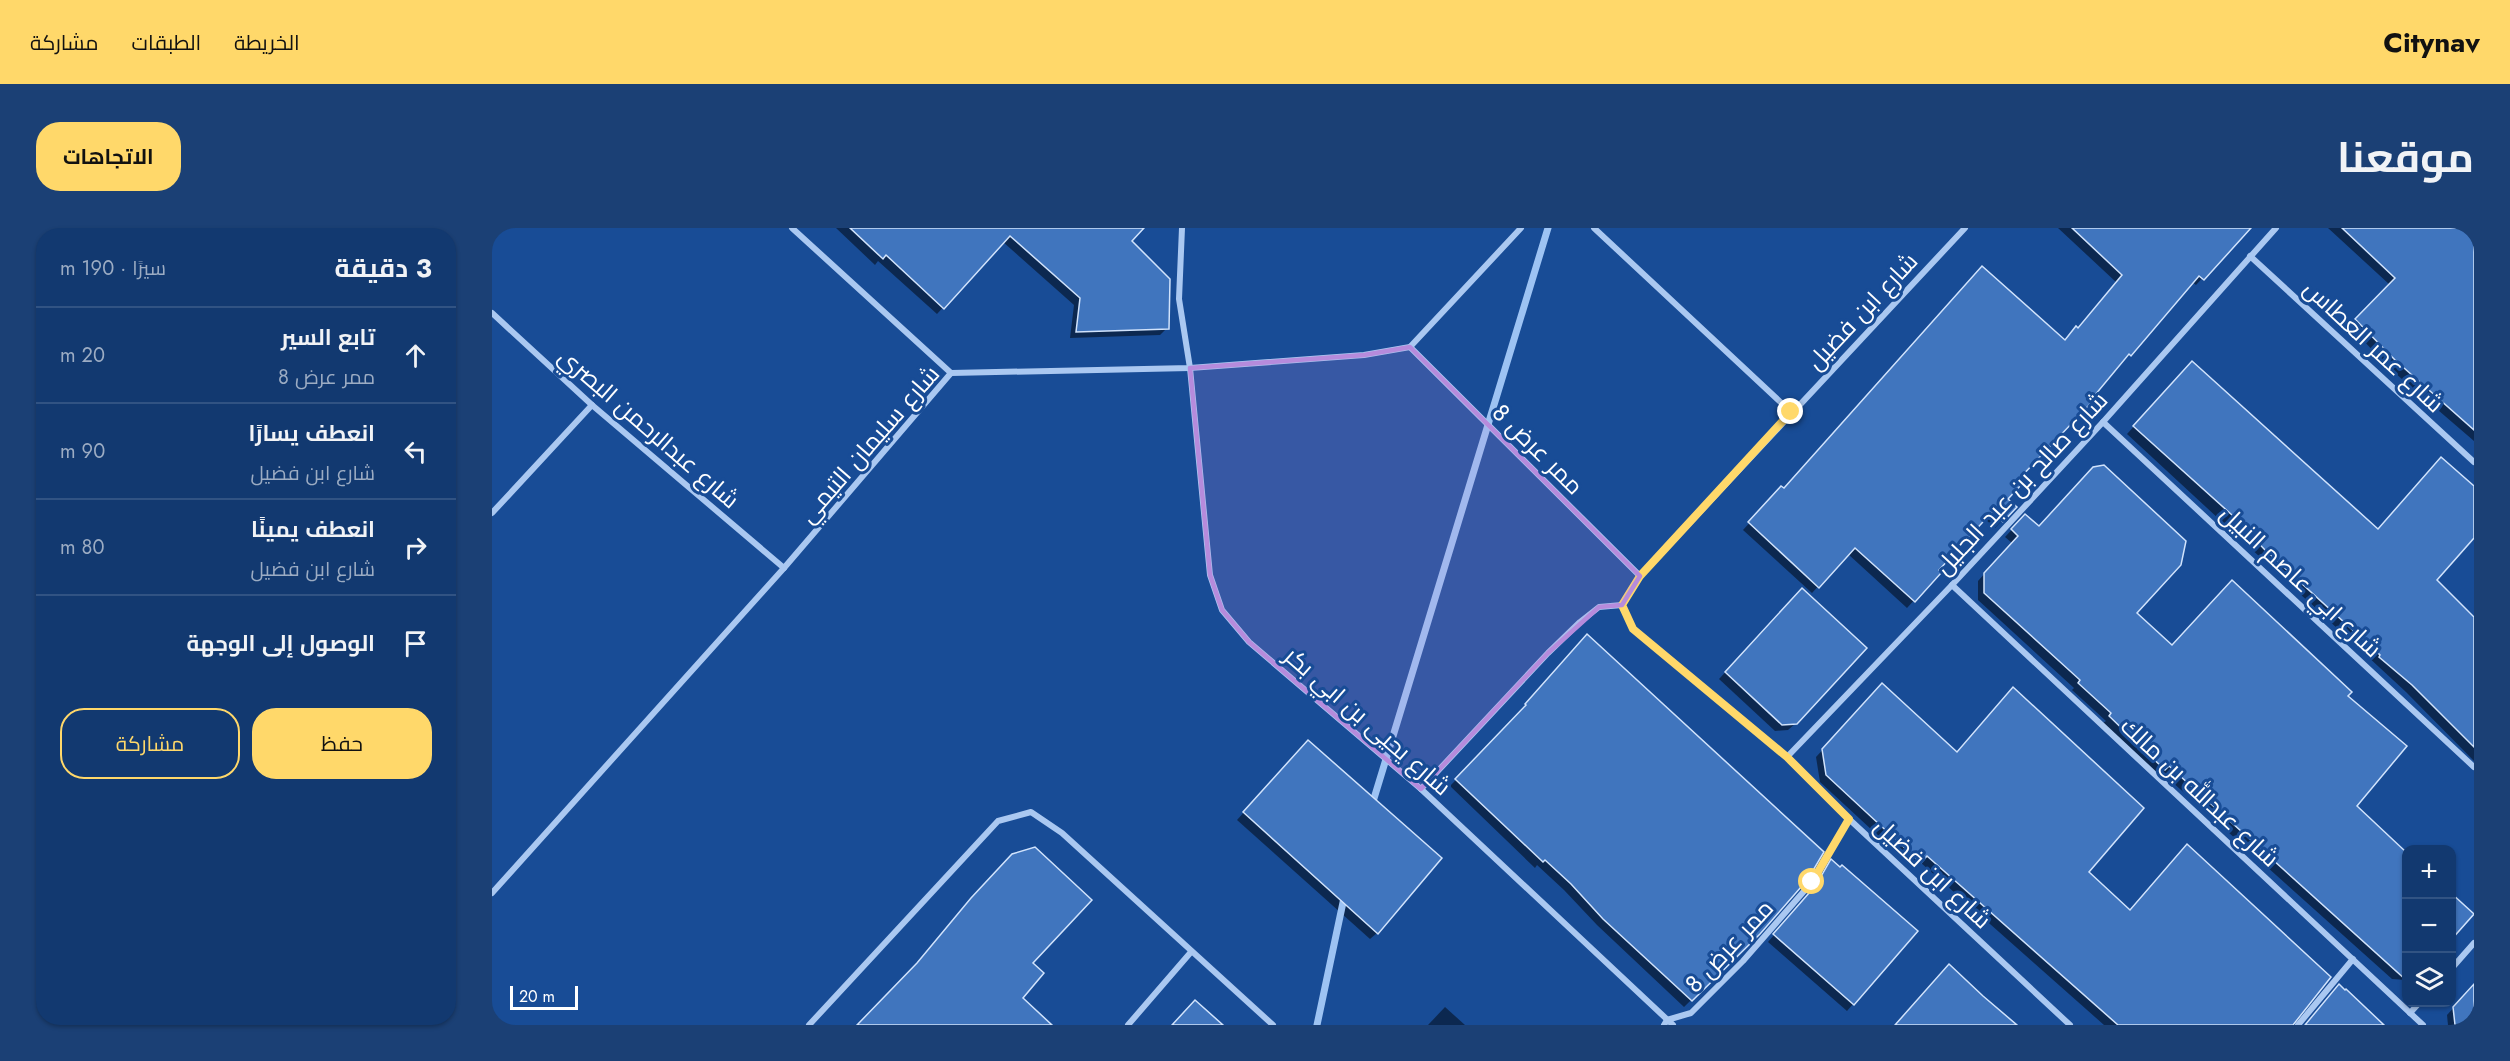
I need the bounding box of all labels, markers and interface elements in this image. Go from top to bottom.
text: Citynav [2383,22,2480,63]
text: مشاركة [30,28,99,58]
text: الطبقات [132,28,201,58]
text: الخريطة [234,28,300,58]
button: الاتجاهات [36,122,181,191]
text: موقعنا [2337,127,2474,188]
street label: شارع ابن فضيل [1798,244,1926,378]
text: 3 دقيقة [335,249,432,287]
text: سيرًا · 190 m [60,254,166,283]
street label: شارع عمر العطاس [2296,272,2452,420]
text: تابع السير [281,321,375,353]
icon: ahead [399,339,432,372]
street label: شارع عبدالرحمن البصري [550,339,747,517]
text: 20 m [60,341,105,370]
street label: شارع سليمان التيمي [791,357,949,532]
text: ممر عرض 8 [278,363,375,392]
street label: شارع صالح بن عبد الجليل [1926,383,2116,583]
street label: ممر عرض 8 [1485,396,1591,502]
route end [1777,398,1803,424]
text: انعطف يسارًا [248,417,375,449]
icon: left [399,435,432,468]
text: 90 m [60,437,105,466]
text: شارع ابن فضيل [251,459,375,488]
street label: شارع ابي عاصم النبيل [2211,497,2390,667]
text: انعطف يمينًا [251,513,375,545]
icon: right [399,531,432,564]
text: 80 m [60,533,105,562]
text: شارع ابن فضيل [251,555,375,584]
text: الوصول إلى الوجهة [187,627,375,659]
icon: arrive [399,627,432,660]
street label: شارع يحيى بن ابي بكر [1274,637,1459,805]
button: مشاركة [60,708,240,779]
button: حفظ [252,708,432,779]
street label: شارع عبدالله بن مالك [2113,709,2287,875]
street label: شارع ابن فضيل [1866,809,2000,937]
map controls [2402,845,2456,1007]
button: + [2402,845,2456,899]
route start [1798,868,1824,894]
street label: ممر عرض 8 [1677,892,1781,1000]
button: − [2402,899,2456,953]
button: layers [2402,953,2456,1007]
scale bar [510,983,578,1010]
text: 20 m [519,985,555,1008]

